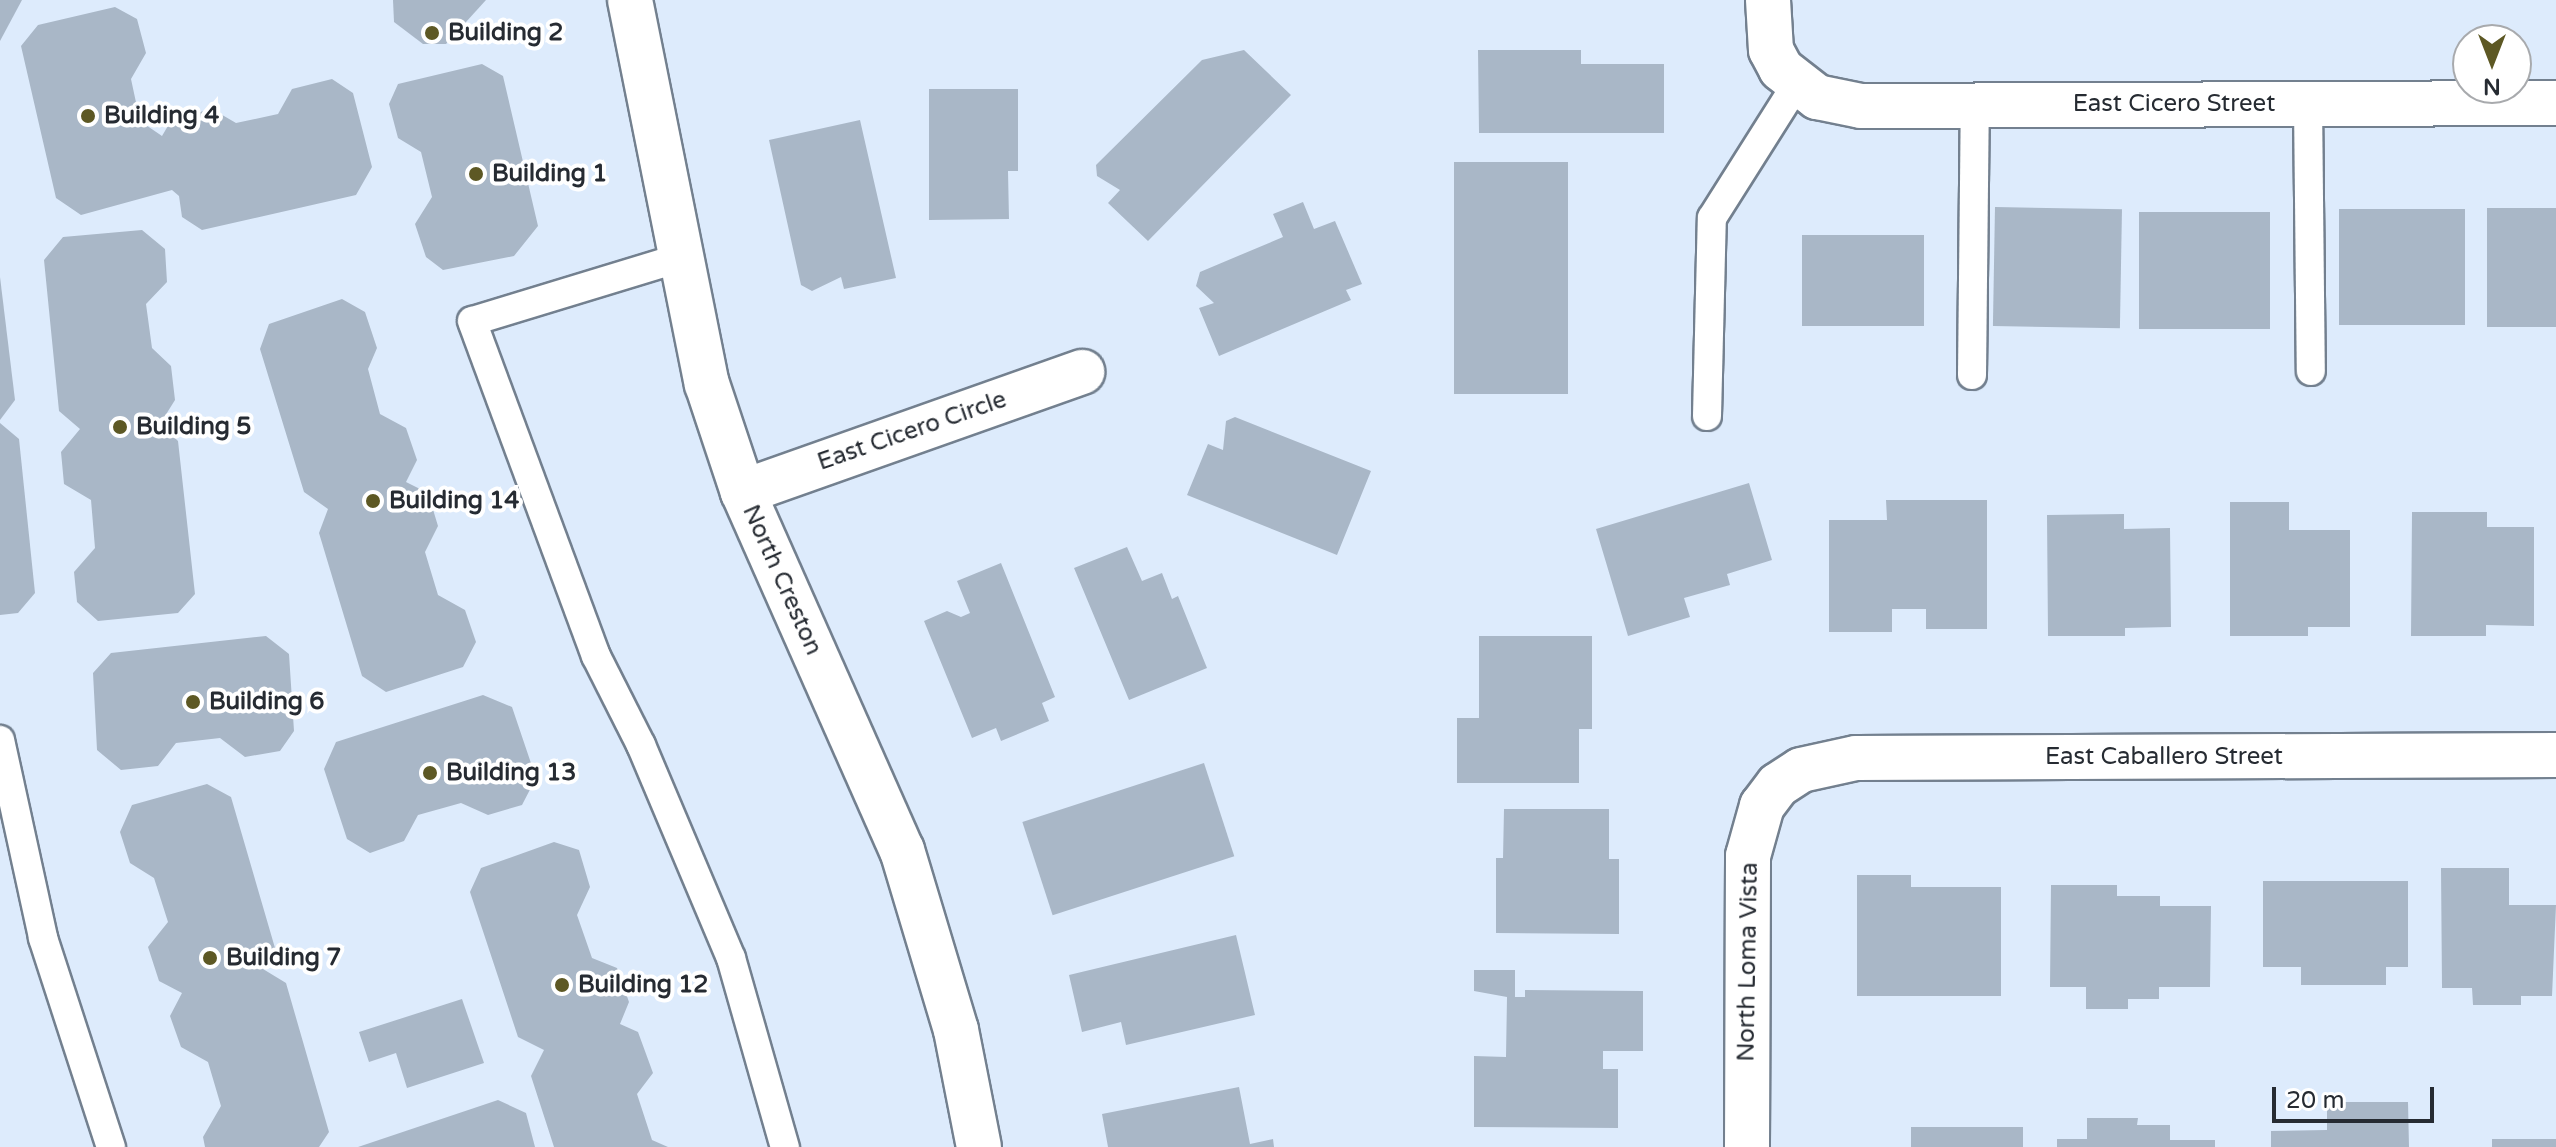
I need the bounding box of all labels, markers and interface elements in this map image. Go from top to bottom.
place label: Building 2 [448,19,563,47]
marker: Building 2 [423,24,441,42]
north arrow [2452,24,2532,104]
text: N [2483,73,2501,99]
street label: East Cicero Street [2073,90,2275,118]
place label: Building 4 [104,102,219,130]
marker: Building 4 [79,107,97,125]
place label: Building 1 [492,160,607,188]
marker: Building 1 [467,165,485,183]
street label: East Cicero Circle [814,385,1010,477]
place label: Building 5 [136,413,251,441]
marker: Building 5 [111,418,129,436]
place label: Building 14 [389,487,519,515]
marker: Building 14 [364,492,382,510]
street label: North Creston [736,500,828,660]
place label: Building 6 [209,688,324,716]
marker: Building 6 [184,693,202,711]
street label: East Caballero Street [2045,743,2283,771]
place label: Building 13 [446,759,576,787]
marker: Building 13 [421,764,439,782]
street label: North Loma Vista [1732,862,1764,1062]
place label: Building 7 [226,944,341,972]
marker: Building 7 [201,949,219,967]
place label: Building 12 [578,971,708,999]
marker: Building 12 [553,976,571,994]
scale bar [2276,1071,2438,1121]
text: 20 m [2286,1086,2344,1115]

